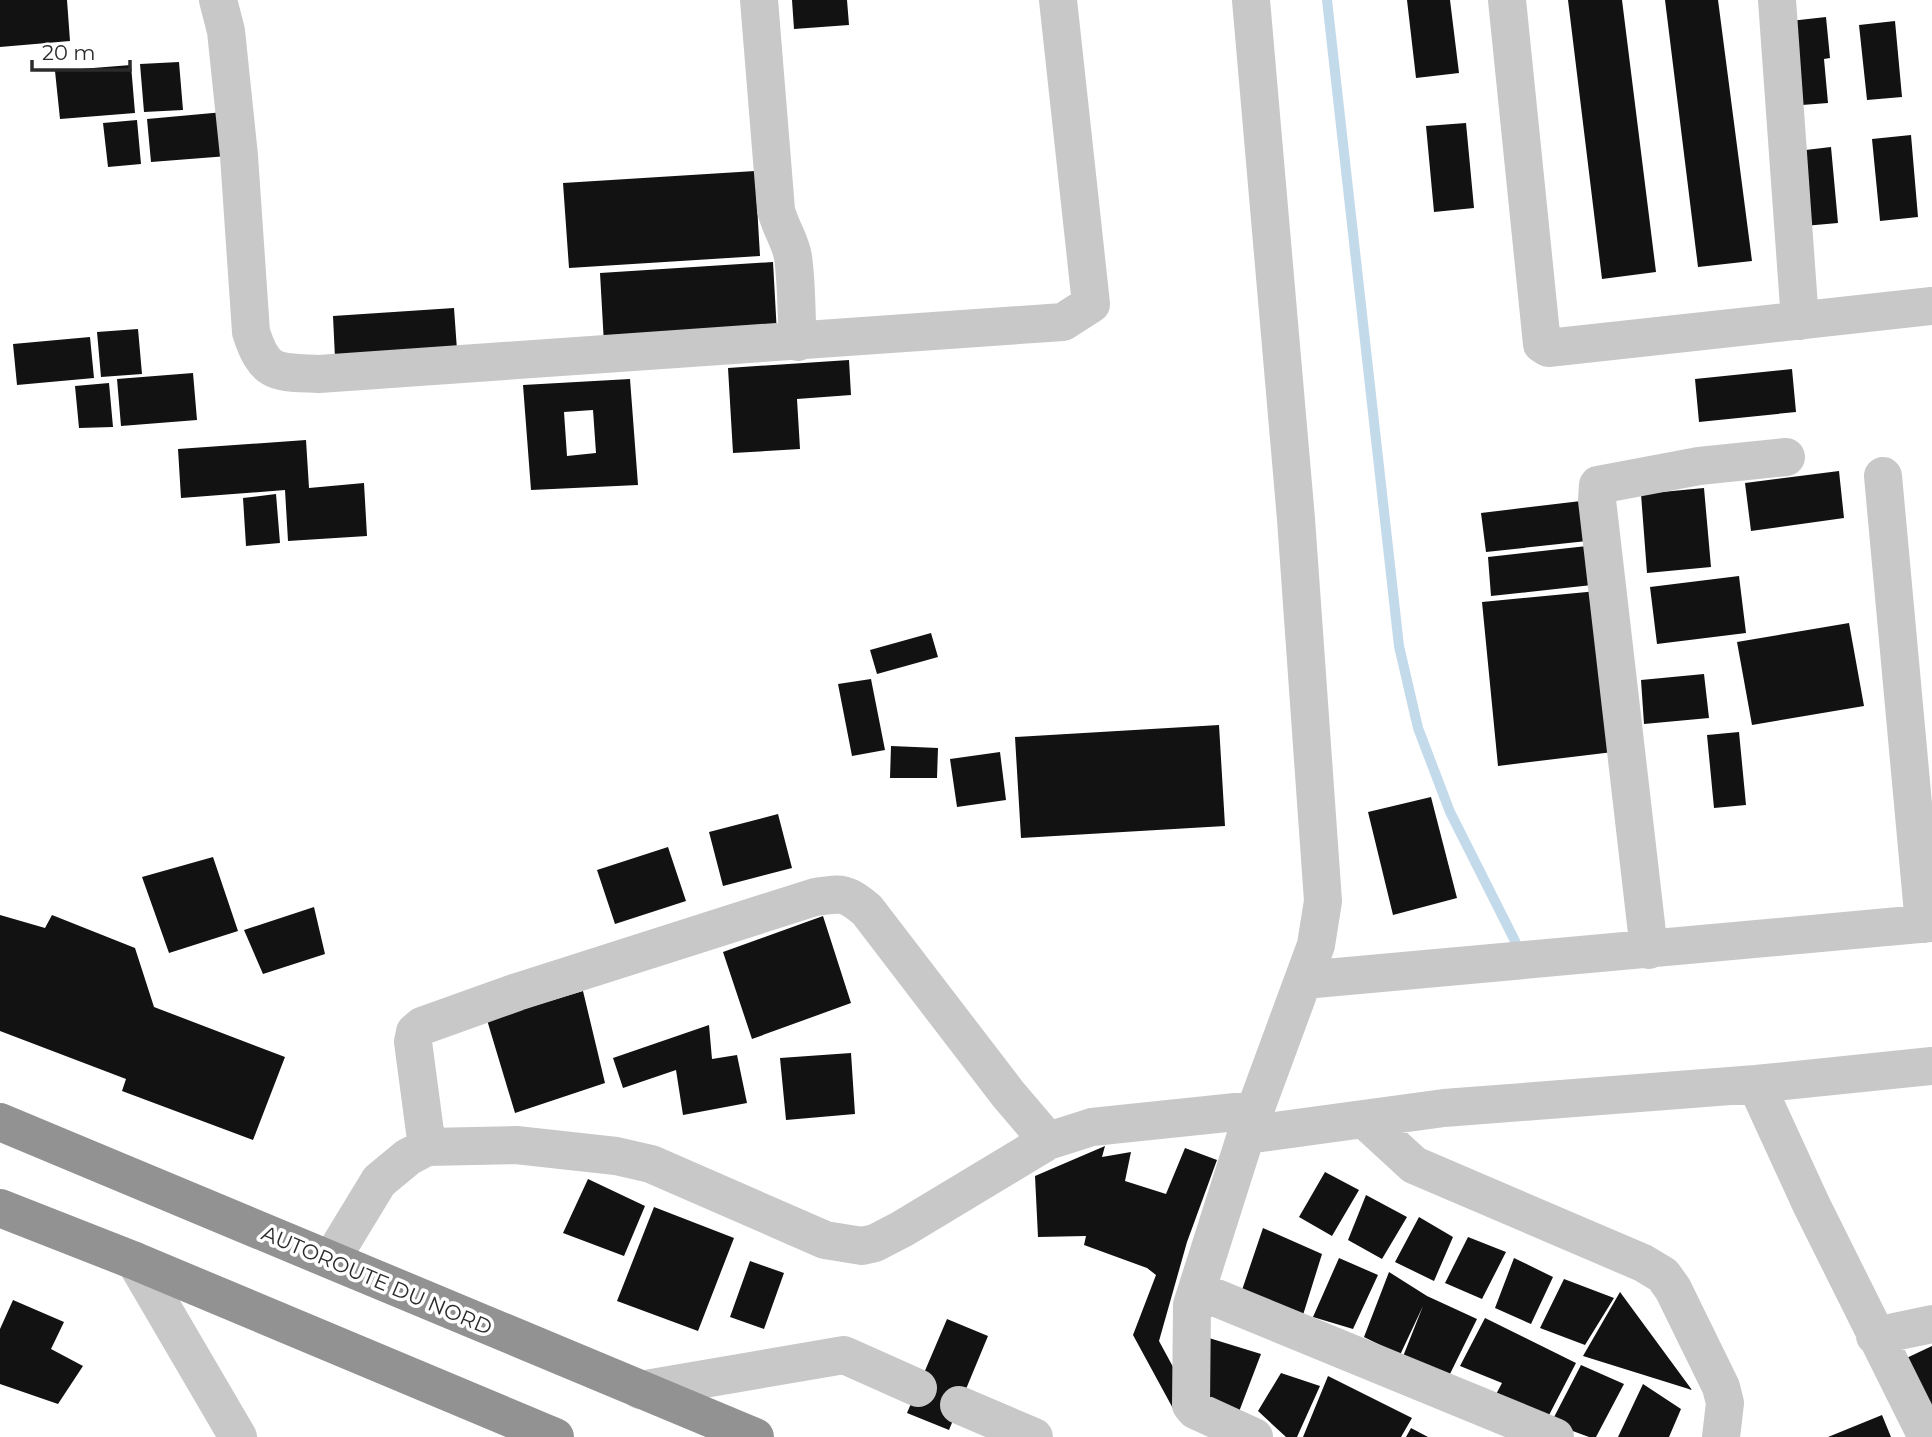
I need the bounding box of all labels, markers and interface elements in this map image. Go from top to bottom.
scale bar [32,28,130,72]
text: 20 m [42,40,96,65]
street label: AUTOROUTE DU NORD [258,1220,496,1340]

